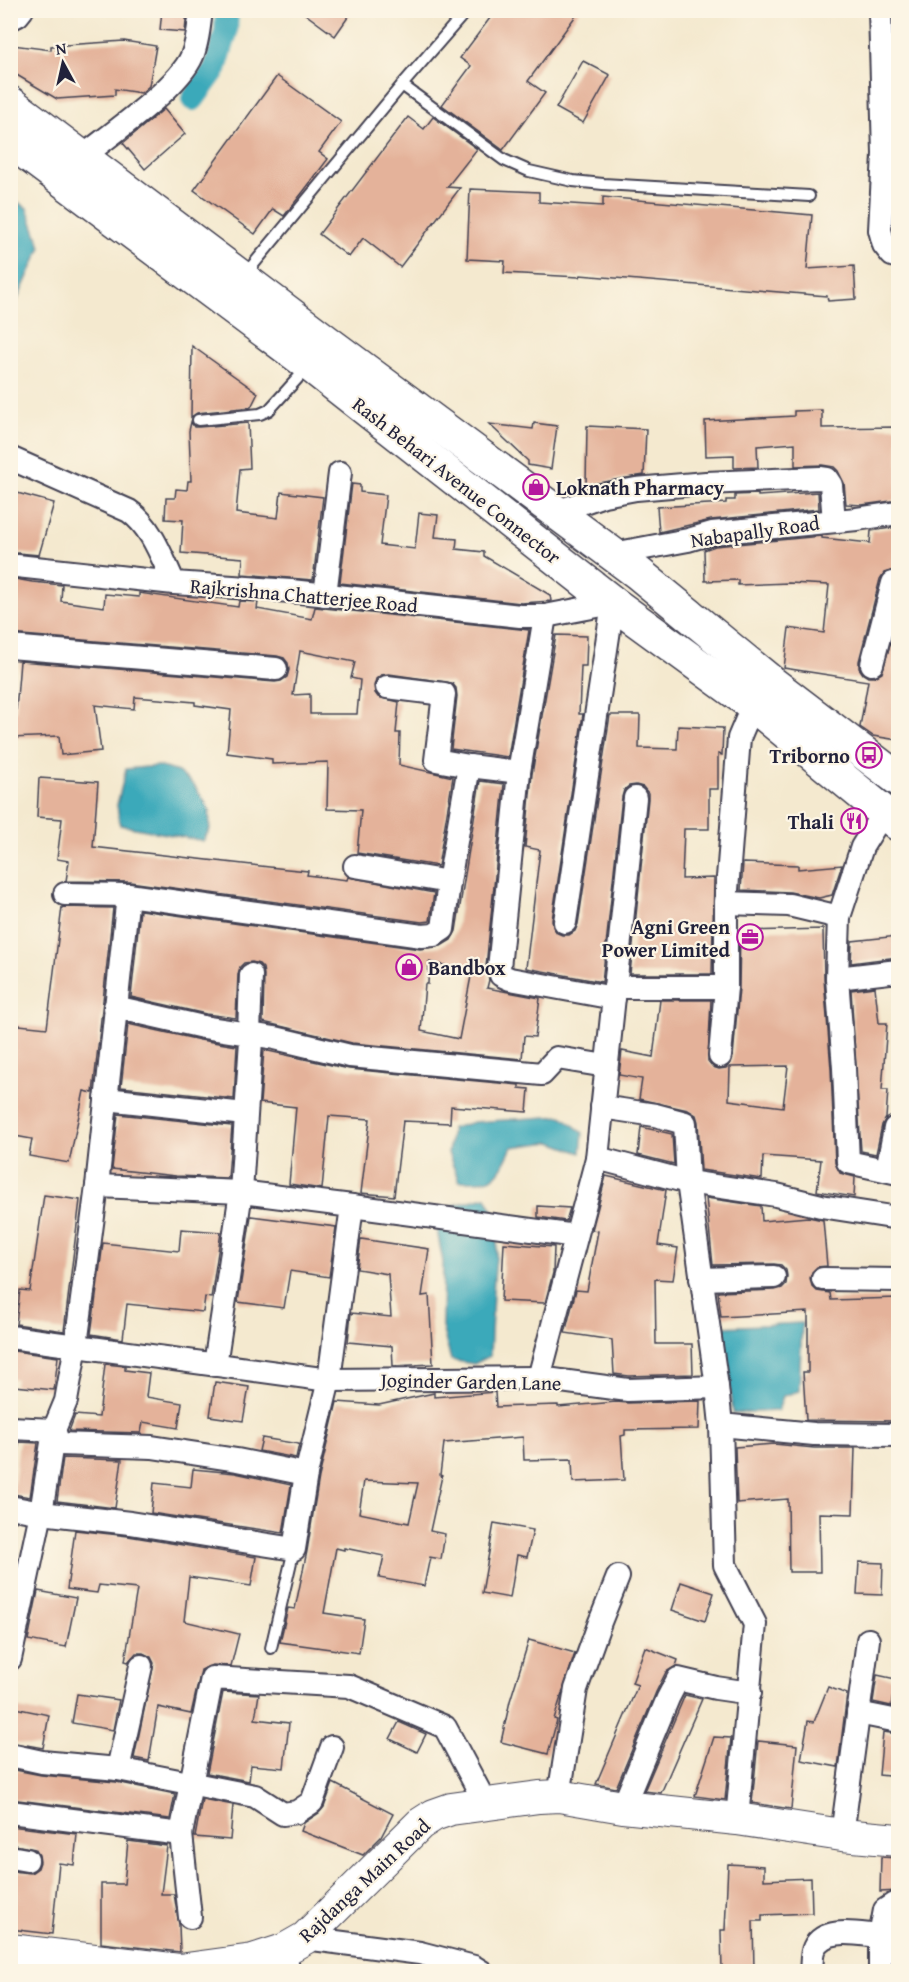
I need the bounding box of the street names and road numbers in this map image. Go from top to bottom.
street label: Rash Behari Avenue Connector [347,389,567,571]
street label: Nabapally Road [689,508,822,554]
street label: Rajkrishna Chatterjee Road [189,571,419,619]
street label: Joginder Garden Lane [377,1365,562,1397]
street label: Rajdanga Main Road [292,1811,436,1949]

